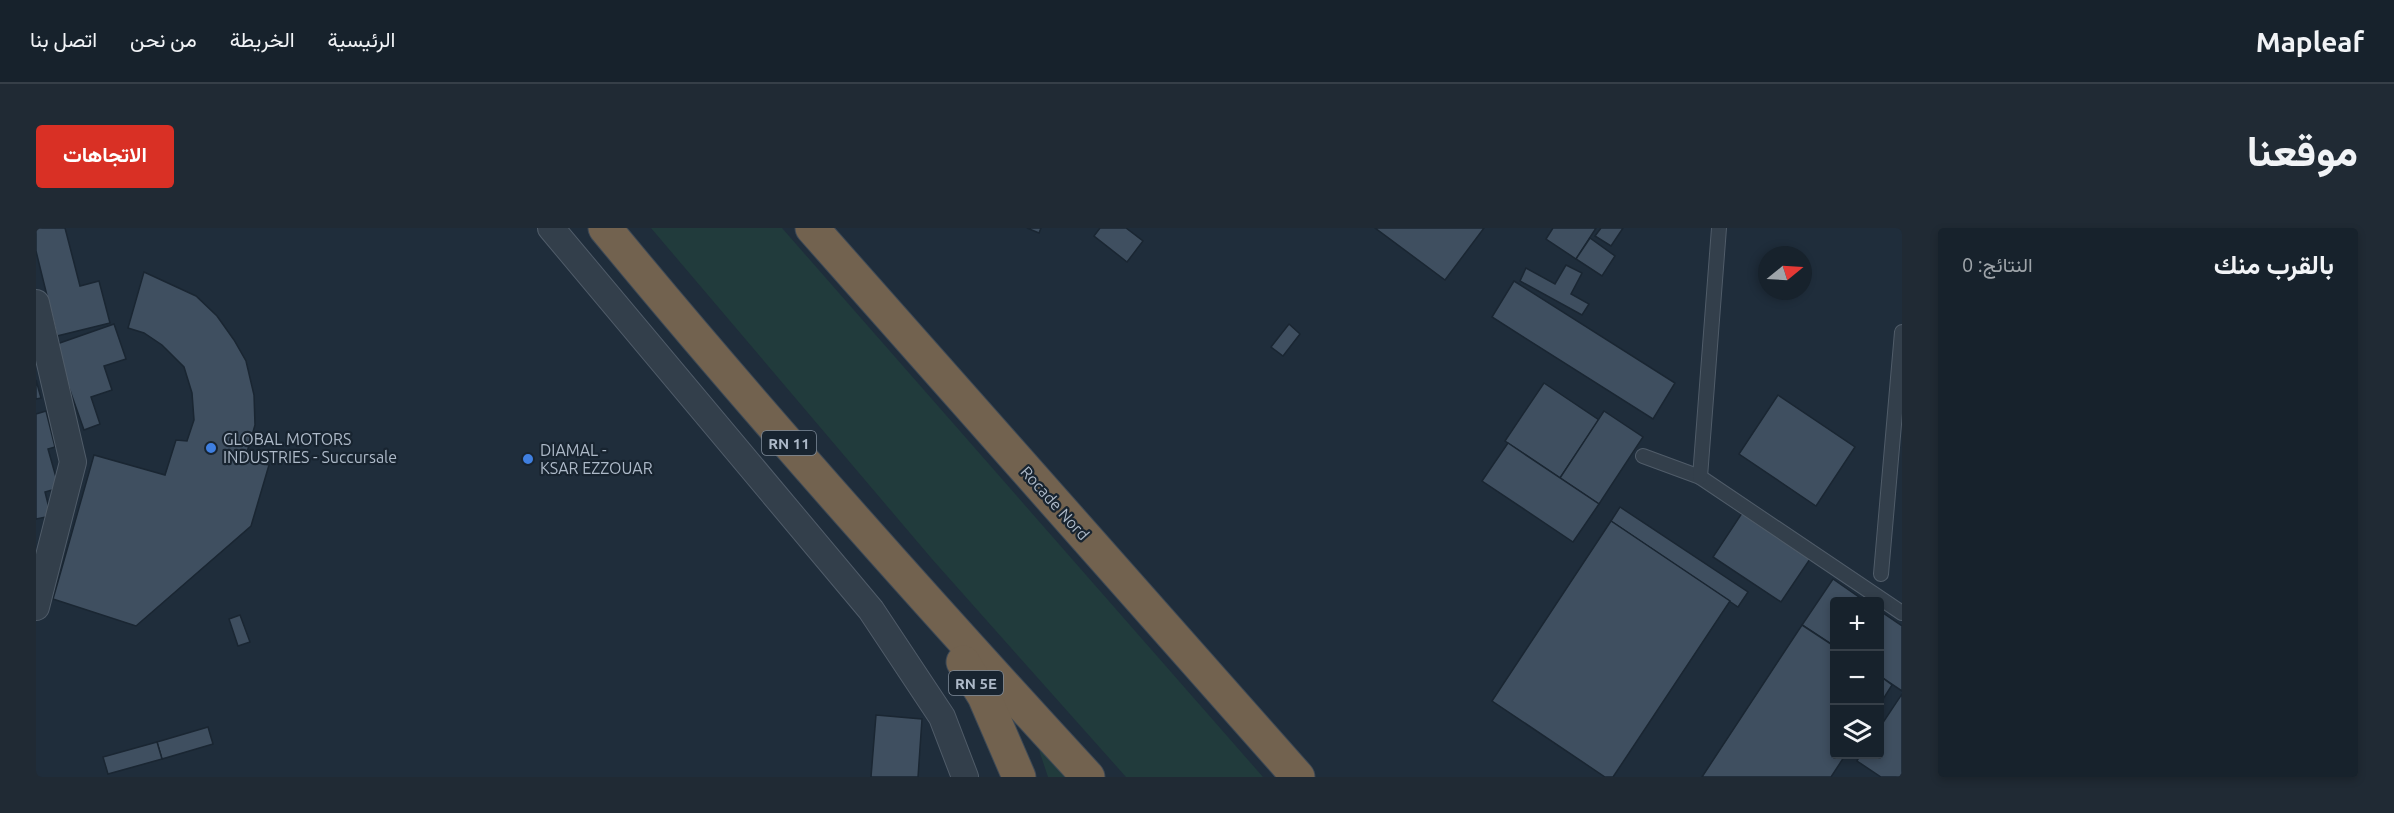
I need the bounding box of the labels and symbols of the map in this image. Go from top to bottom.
north arrow [1758,246,1812,300]
place label: GLOBAL MOTORS INDUSTRIES - Succursale [223,430,397,466]
road number: RN 11 [762,431,816,455]
marker: GLOBAL MOTORS INDUSTRIES - Succursale [204,441,218,455]
place label: DIAMAL - KSAR EZZOUAR [540,441,653,477]
marker: DIAMAL - KSAR EZZOUAR [521,452,535,466]
street label: Rocade Nord [1017,462,1093,544]
road number: RN 5E [949,671,1003,695]

